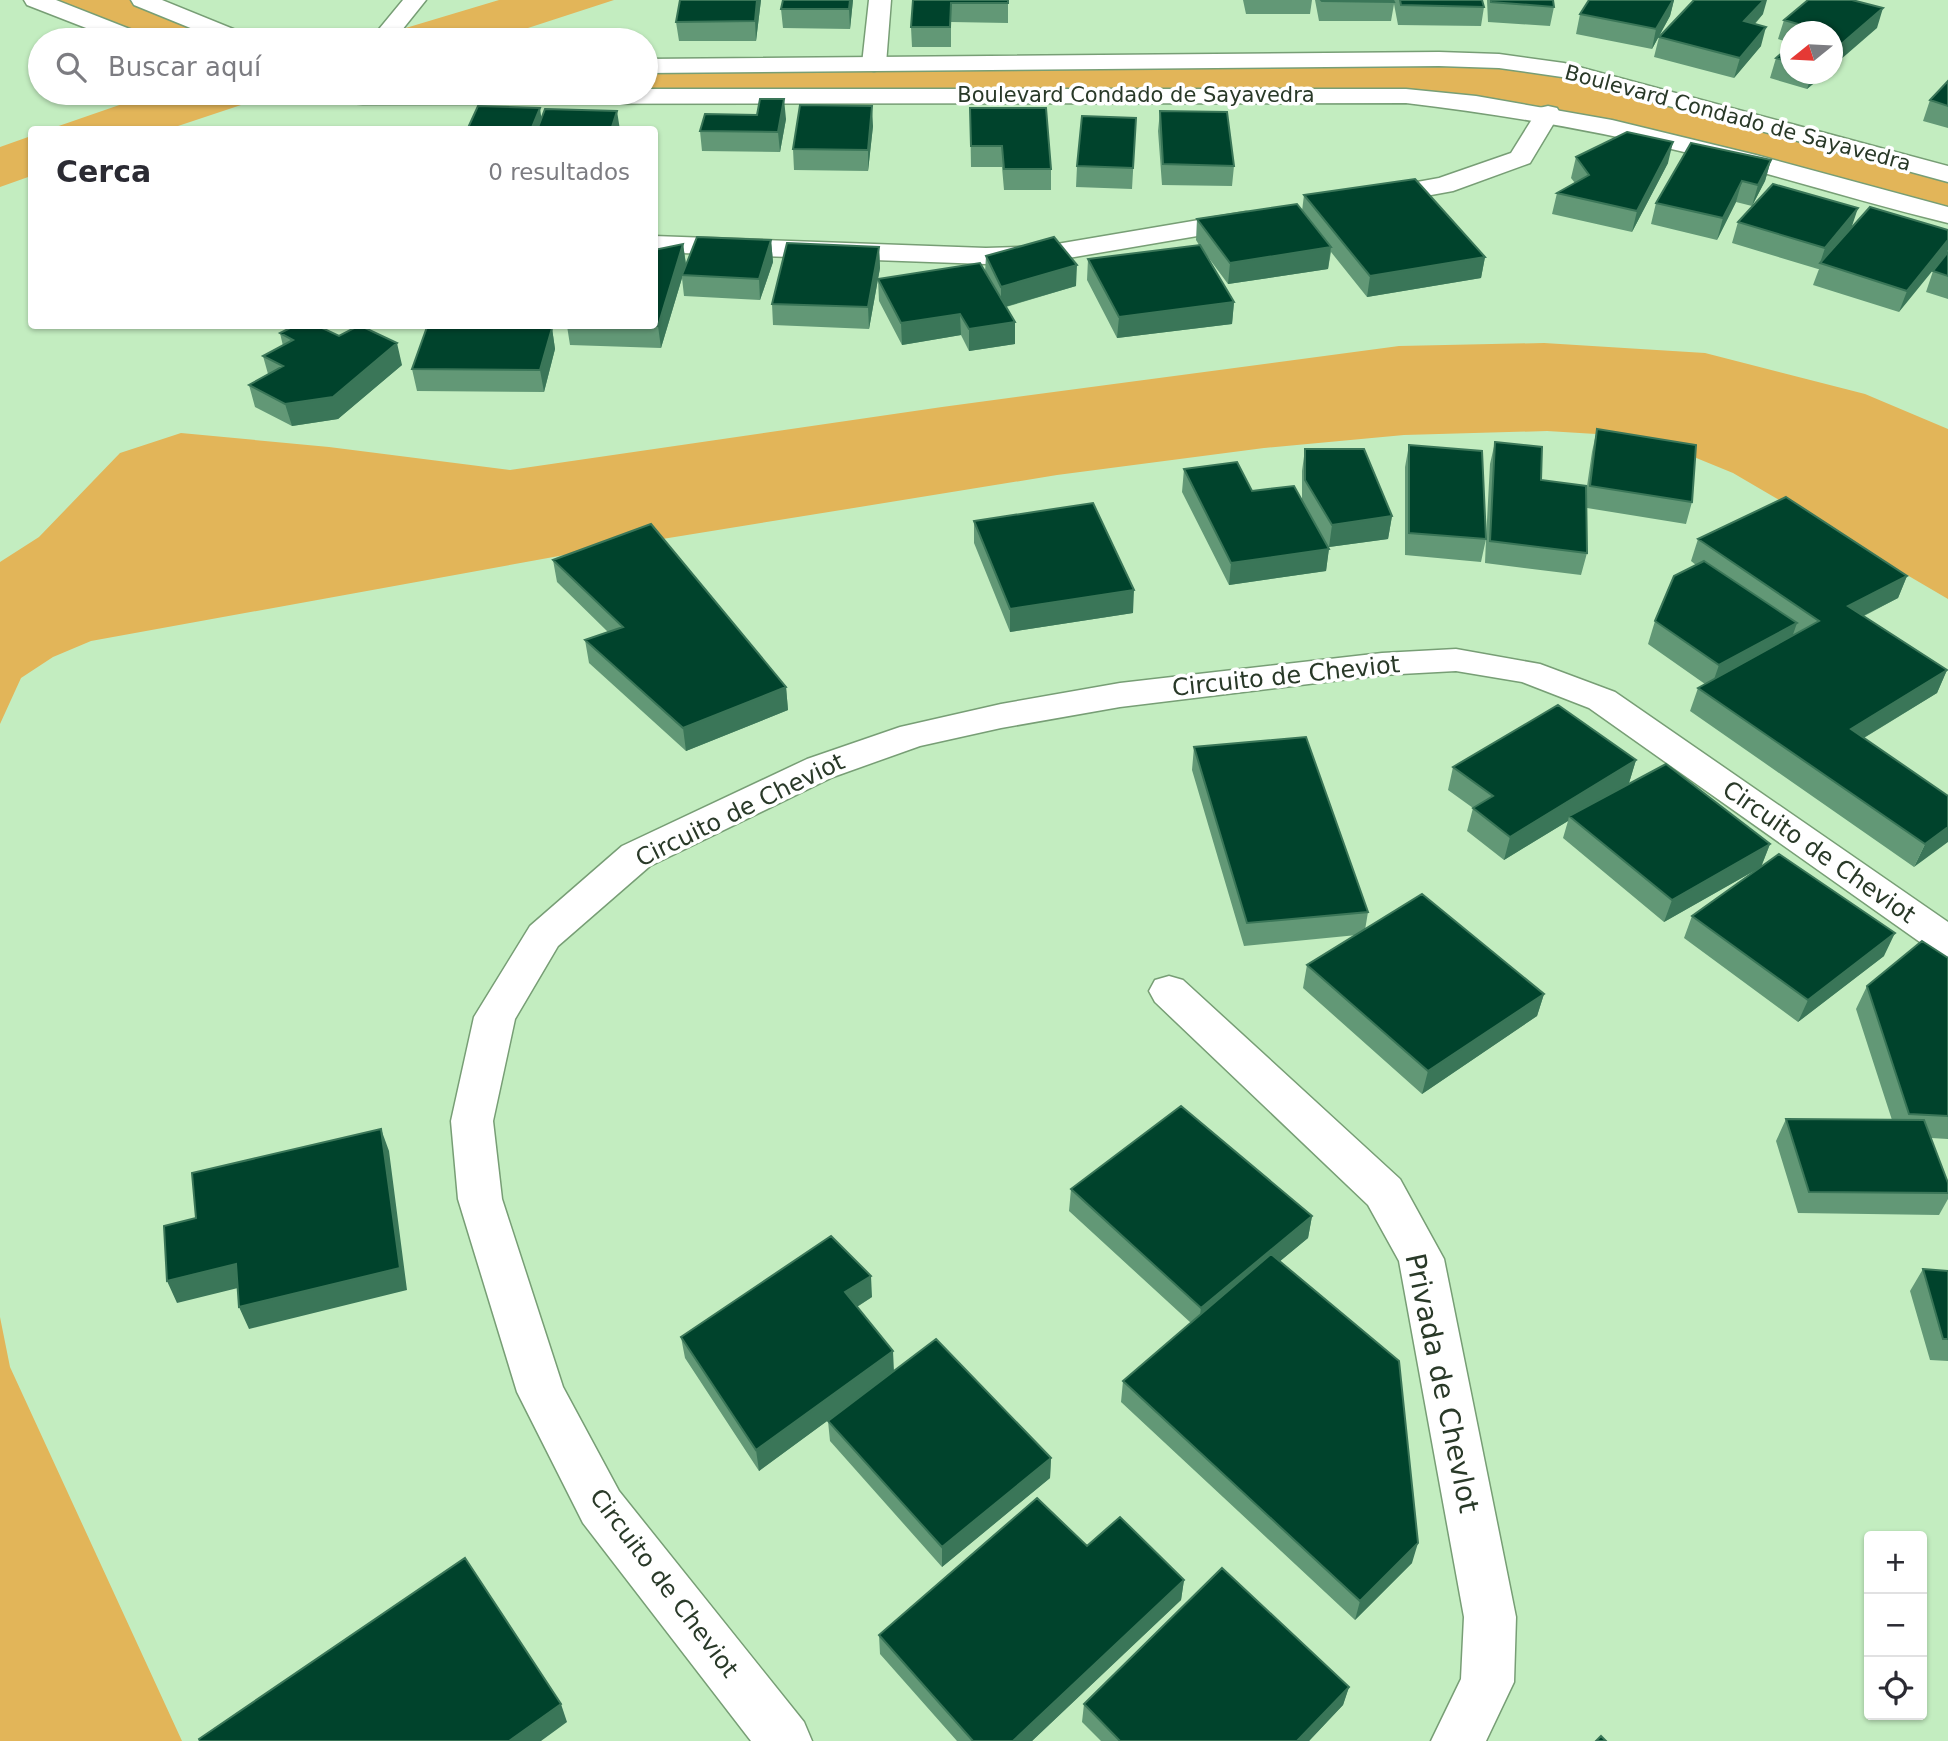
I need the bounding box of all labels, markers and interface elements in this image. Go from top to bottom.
north arrow [1780,21,1843,84]
search box [28,28,658,105]
icon: search [52,48,90,86]
text: Buscar aquí [108,52,261,82]
street label: Boulevard Condado de Sayavedra [1562,60,1914,176]
street label: Boulevard Condado de Sayavedra [957,83,1315,107]
text: Cerca [56,154,151,189]
text: 0 resultados [488,159,630,185]
street label: Circuito de Cheviot [1171,650,1401,702]
street label: Circuito de Cheviot [631,747,849,873]
street label: Circuito de Cheviot [1717,775,1921,929]
street label: Privada de Chevlot [1398,1250,1486,1516]
street label: Circuito de Cheviot [584,1483,744,1683]
map controls [1864,1531,1927,1720]
button: + [1864,1531,1927,1594]
button: − [1864,1594,1927,1657]
button: locate [1864,1657,1927,1720]

